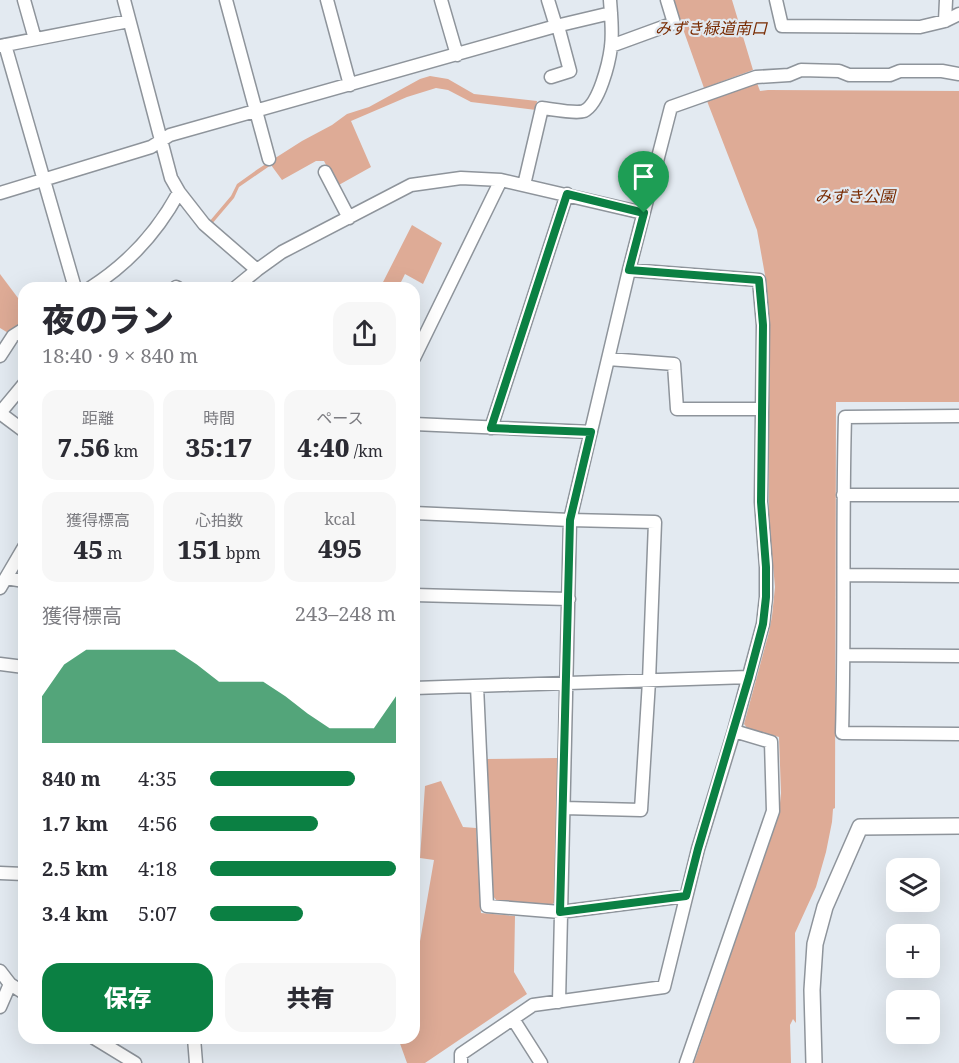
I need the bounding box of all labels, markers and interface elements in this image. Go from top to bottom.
park label: みずき緑道南口 [655,17,768,39]
pin [618,151,669,213]
icon: arrive [627,160,660,193]
park label: みずき公園 [815,185,897,207]
text: 夜のラン [42,297,174,342]
button: share [333,302,396,365]
text: 18:40 · 9 × 840 m [42,342,198,369]
text: 距離 [82,407,114,429]
text: 時間 [203,407,235,429]
text: ペース [316,407,364,429]
text: 7.56 [58,429,110,465]
text: 35:17 [185,429,253,465]
text: 4:40 [297,429,350,465]
text: km [110,440,138,462]
text: /km [350,440,383,462]
text: kcal [325,508,355,530]
text: 獲得標高 [66,509,130,531]
text: 心拍数 [195,509,243,531]
text: 495 [318,530,362,566]
text: 45 [74,531,103,567]
text: 151 [177,531,222,567]
text: m [103,542,122,564]
text: bpm [222,542,261,564]
text: 243–248 m [295,600,396,627]
text: 獲得標高 [42,602,122,629]
text: 840 m [42,765,101,792]
text: 4:35 [138,765,177,792]
text: 1.7 km [42,810,108,837]
text: 4:56 [138,810,177,837]
text: 2.5 km [42,855,108,882]
text: 4:18 [138,855,177,882]
map controls [886,858,940,1044]
button: layers [886,858,940,912]
text: 3.4 km [42,900,108,927]
text: 5:07 [138,900,177,927]
button: + [886,924,940,978]
button: 保存 [42,963,213,1032]
button: 共有 [225,963,396,1032]
button: − [886,990,940,1044]

